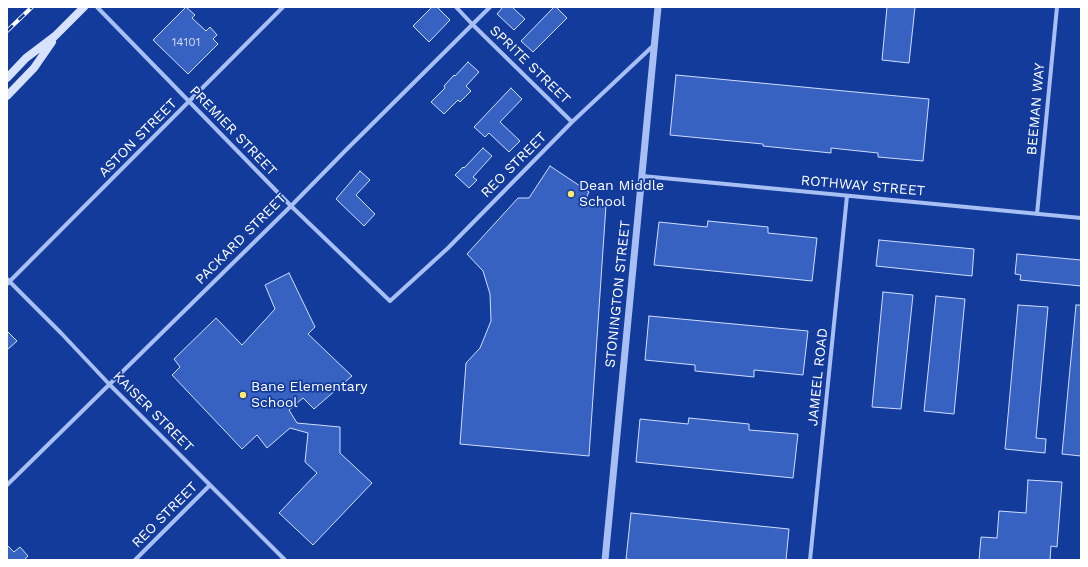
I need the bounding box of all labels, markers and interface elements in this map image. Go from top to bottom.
street label: SPRITE STREET [486,22,574,108]
house number: 14101 [172,35,200,49]
street label: BEEMAN WAY [1024,62,1048,156]
street label: PREMIER STREET [186,83,280,179]
street label: ASTON STREET [95,95,181,181]
street label: REO STREET [478,129,550,201]
street label: ROTHWAY STREET [800,172,926,200]
place label: Dean Middle School [579,178,664,210]
marker: Dean Middle School [566,189,576,199]
street label: PACKARD STREET [192,190,290,288]
street label: STONINGTON STREET [602,219,634,369]
street label: JAMEEL ROAD [804,327,832,427]
street label: KAISER STREET [109,368,197,456]
place label: Bane Elementary School [251,379,368,412]
marker: Bane Elementary School [238,390,248,400]
street label: REO STREET [129,479,201,551]

